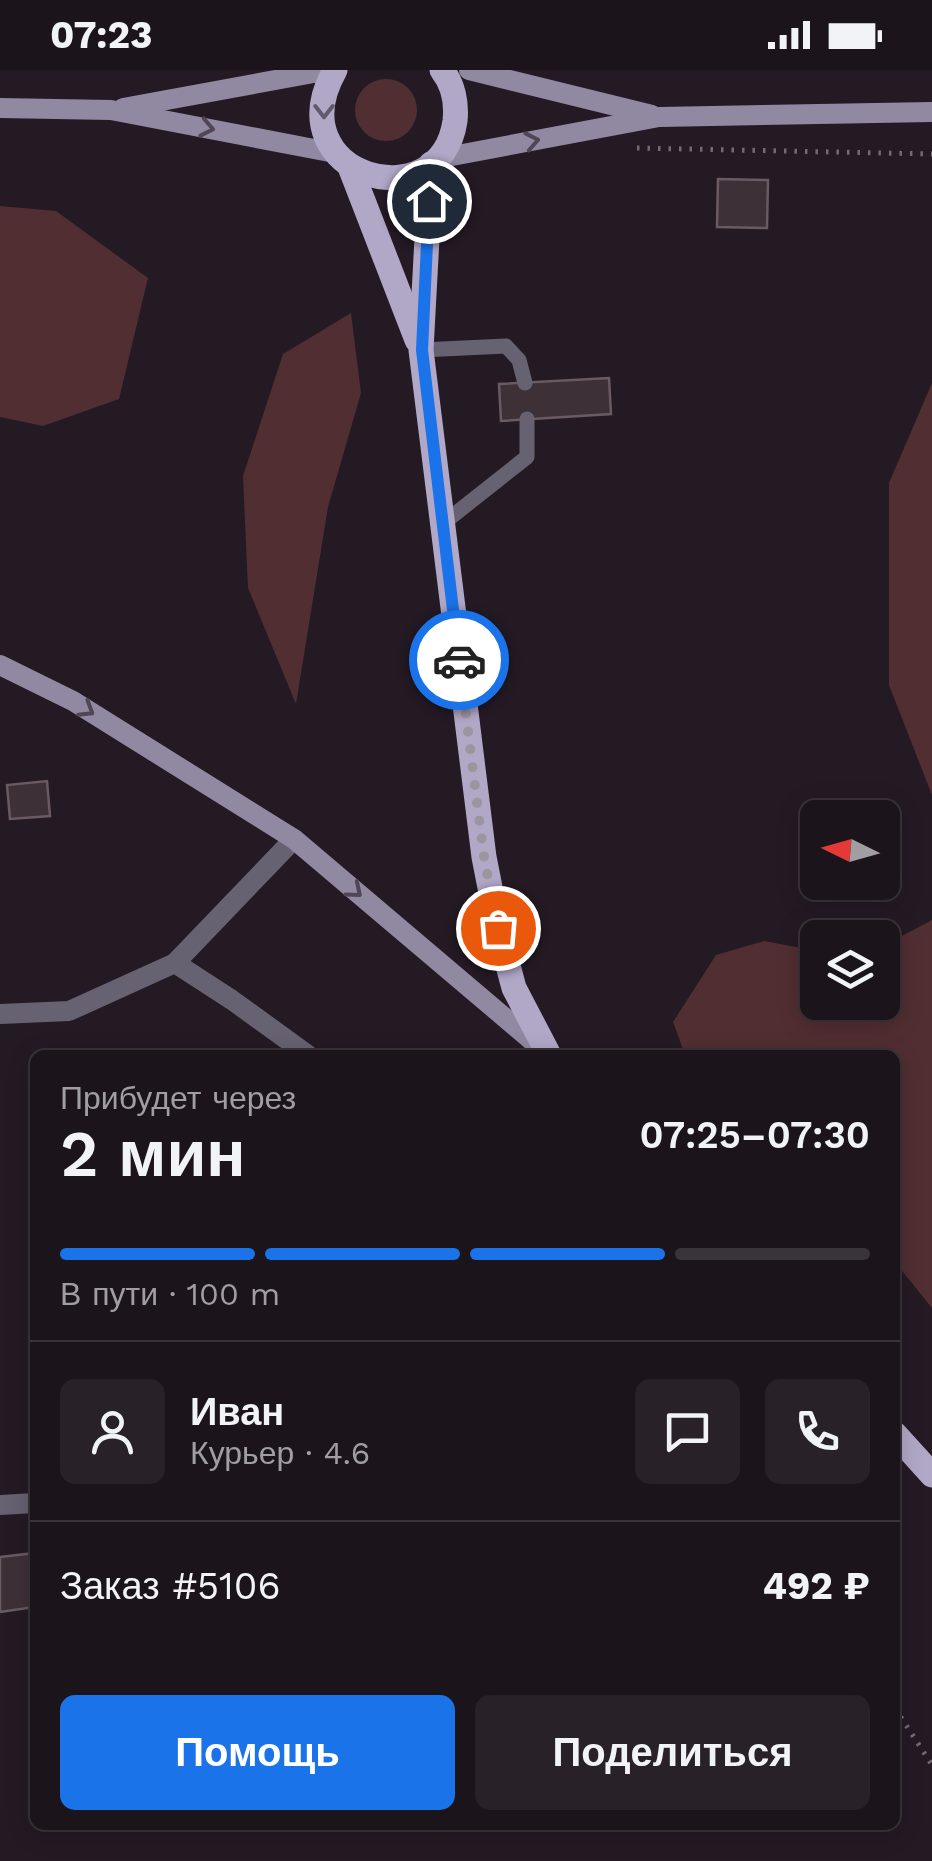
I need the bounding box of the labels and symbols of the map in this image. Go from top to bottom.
one-way arrow [313,104,335,119]
one-way arrow [198,117,215,138]
one-way arrow [524,131,540,152]
pin [387,159,472,244]
courier [409,610,509,710]
one-way arrow [76,697,94,716]
north arrow [800,800,900,900]
one-way arrow [344,879,362,897]
pin [456,886,541,971]

